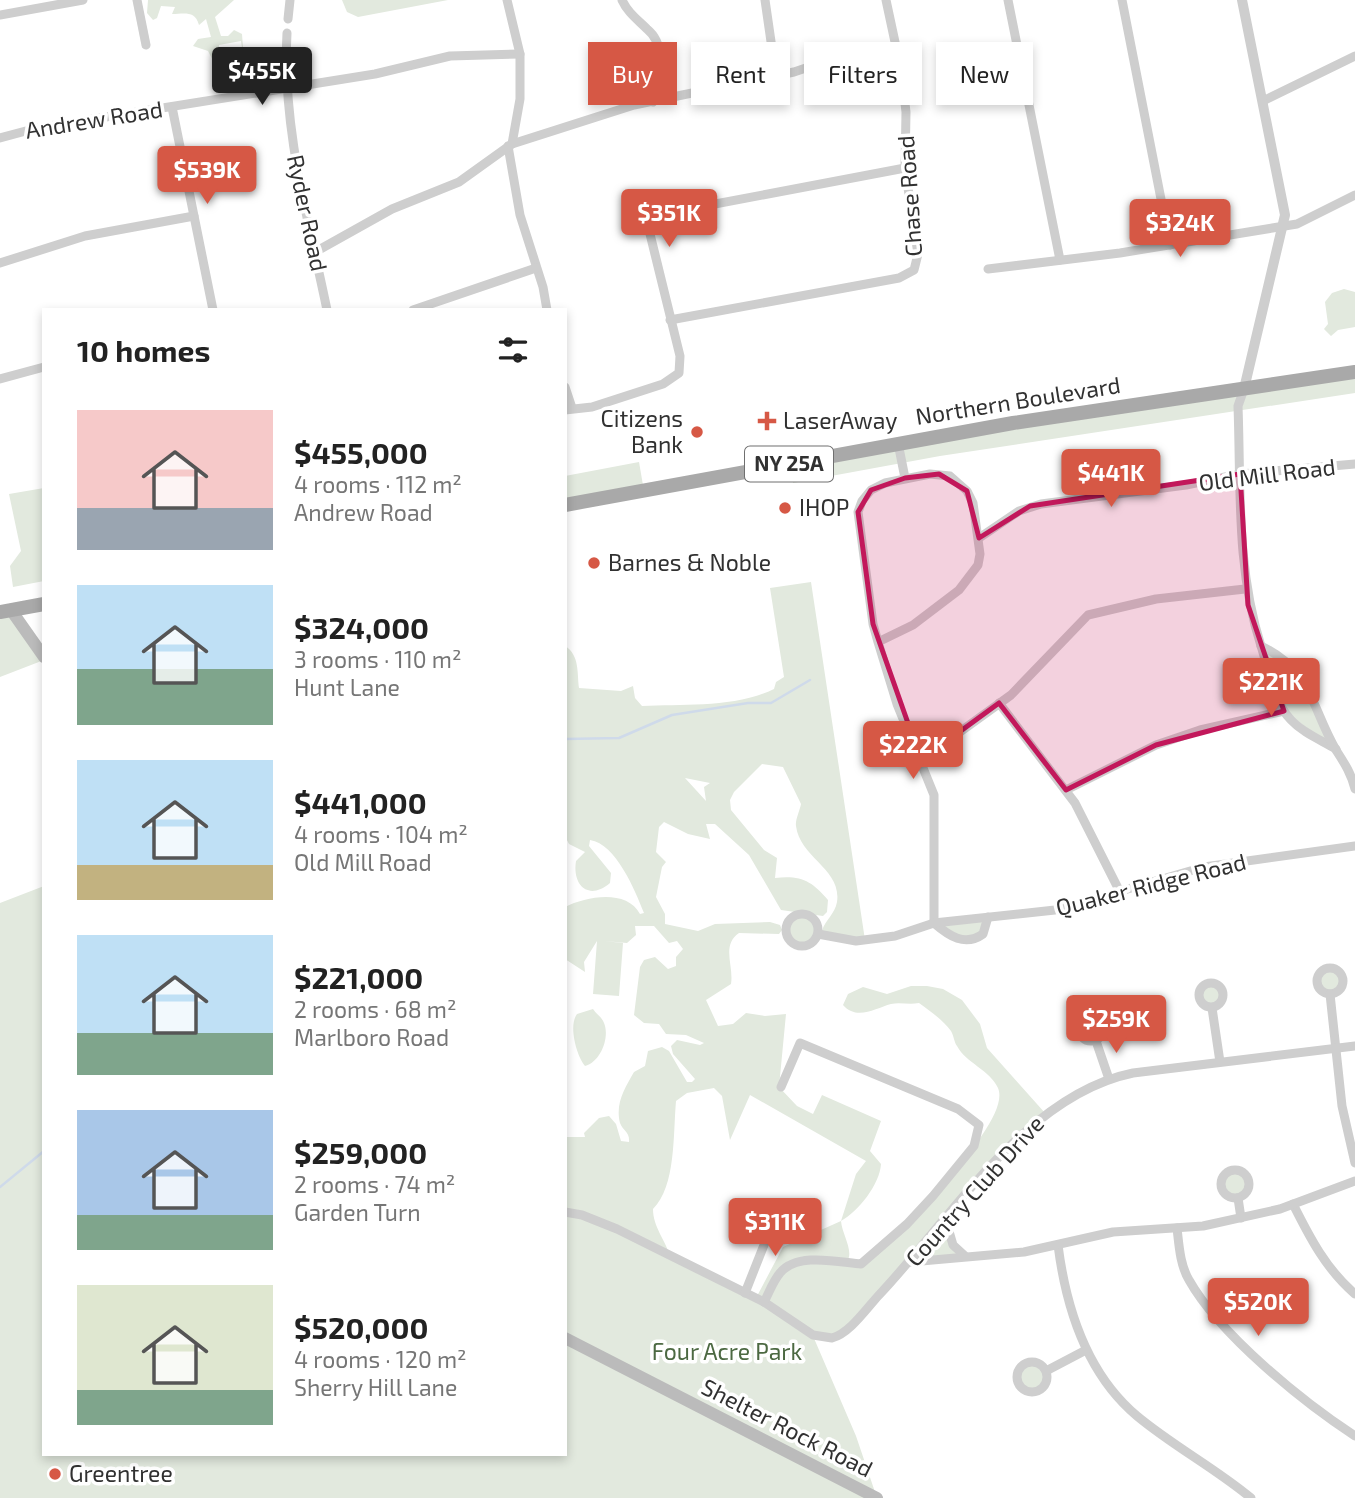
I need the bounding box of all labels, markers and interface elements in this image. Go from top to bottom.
chip: Buy [588,42,677,105]
chip: Rent [691,42,790,105]
chip: Filters [804,42,922,105]
chip: New [936,42,1033,105]
pin: $455K [213,48,311,107]
text: $455K [228,56,296,84]
street label: Andrew Road [23,94,165,144]
street label: Chase Road [891,135,927,258]
pin: $539K [158,146,256,206]
street label: Ryder Road [282,152,334,274]
text: $539K [173,155,241,183]
pin: $351K [620,190,718,249]
text: $351K [637,198,701,226]
pin: $324K [1131,200,1229,259]
text: $324K [1146,208,1214,236]
icon: filters [494,331,532,369]
text: 10 homes [77,332,210,368]
street label: Northern Boulevard [913,370,1122,430]
place label: Citizens Bank [601,404,683,458]
place label: LaserAway [783,406,897,434]
marker: LaserAway [757,411,777,431]
marker: Citizens Bank [689,424,705,440]
text: $455,000 [294,434,428,470]
icon: home [133,438,217,522]
road number: NY 25A [745,447,833,482]
pin: $441K [1062,449,1160,509]
street label: Old Mill Road [1197,452,1337,496]
text: $441K [1077,458,1145,486]
text: 4 rooms · 112 m² [294,470,462,498]
place label: IHOP [799,493,849,521]
text: Andrew Road [294,498,433,526]
marker: IHOP [777,500,793,516]
place label: Barnes & Noble [608,548,771,576]
marker: Barnes & Noble [586,555,602,571]
text: $324,000 [294,609,429,645]
icon: home [133,613,217,697]
text: 3 rooms · 110 m² [294,645,461,673]
pin: $221K [1222,658,1320,718]
text: $221K [1239,667,1303,695]
text: Hunt Lane [294,673,400,701]
pin: $222K [864,722,962,781]
text: $222K [879,730,947,758]
text: $441,000 [294,784,427,820]
icon: home [133,788,217,872]
text: 4 rooms · 104 m² [294,820,468,848]
street label: Quaker Ridge Road [1053,847,1249,921]
text: Old Mill Road [294,848,432,876]
text: $221,000 [294,959,423,995]
icon: home [133,963,217,1047]
text: 2 rooms · 68 m² [294,995,457,1023]
pin: $259K [1067,996,1165,1055]
text: $259K [1082,1004,1150,1032]
text: Marlboro Road [294,1023,449,1051]
street label: Country Club Drive [899,1109,1049,1272]
text: $259,000 [294,1134,427,1170]
icon: home [133,1138,217,1222]
text: 2 rooms · 74 m² [294,1170,455,1198]
text: Garden Turn [294,1198,421,1226]
pin: $311K [726,1198,824,1258]
text: $311K [745,1207,805,1235]
pin: $520K [1209,1278,1307,1338]
text: $520K [1224,1287,1292,1315]
text: $520,000 [294,1309,428,1345]
icon: home [133,1313,217,1397]
park label: Four Acre Park [652,1337,803,1365]
text: 4 rooms · 120 m² [294,1345,467,1373]
street label: Shelter Rock Road [697,1372,878,1482]
text: Sherry Hill Lane [294,1373,457,1401]
place label: Greentree [69,1459,173,1487]
marker: Greentree [47,1466,63,1482]

